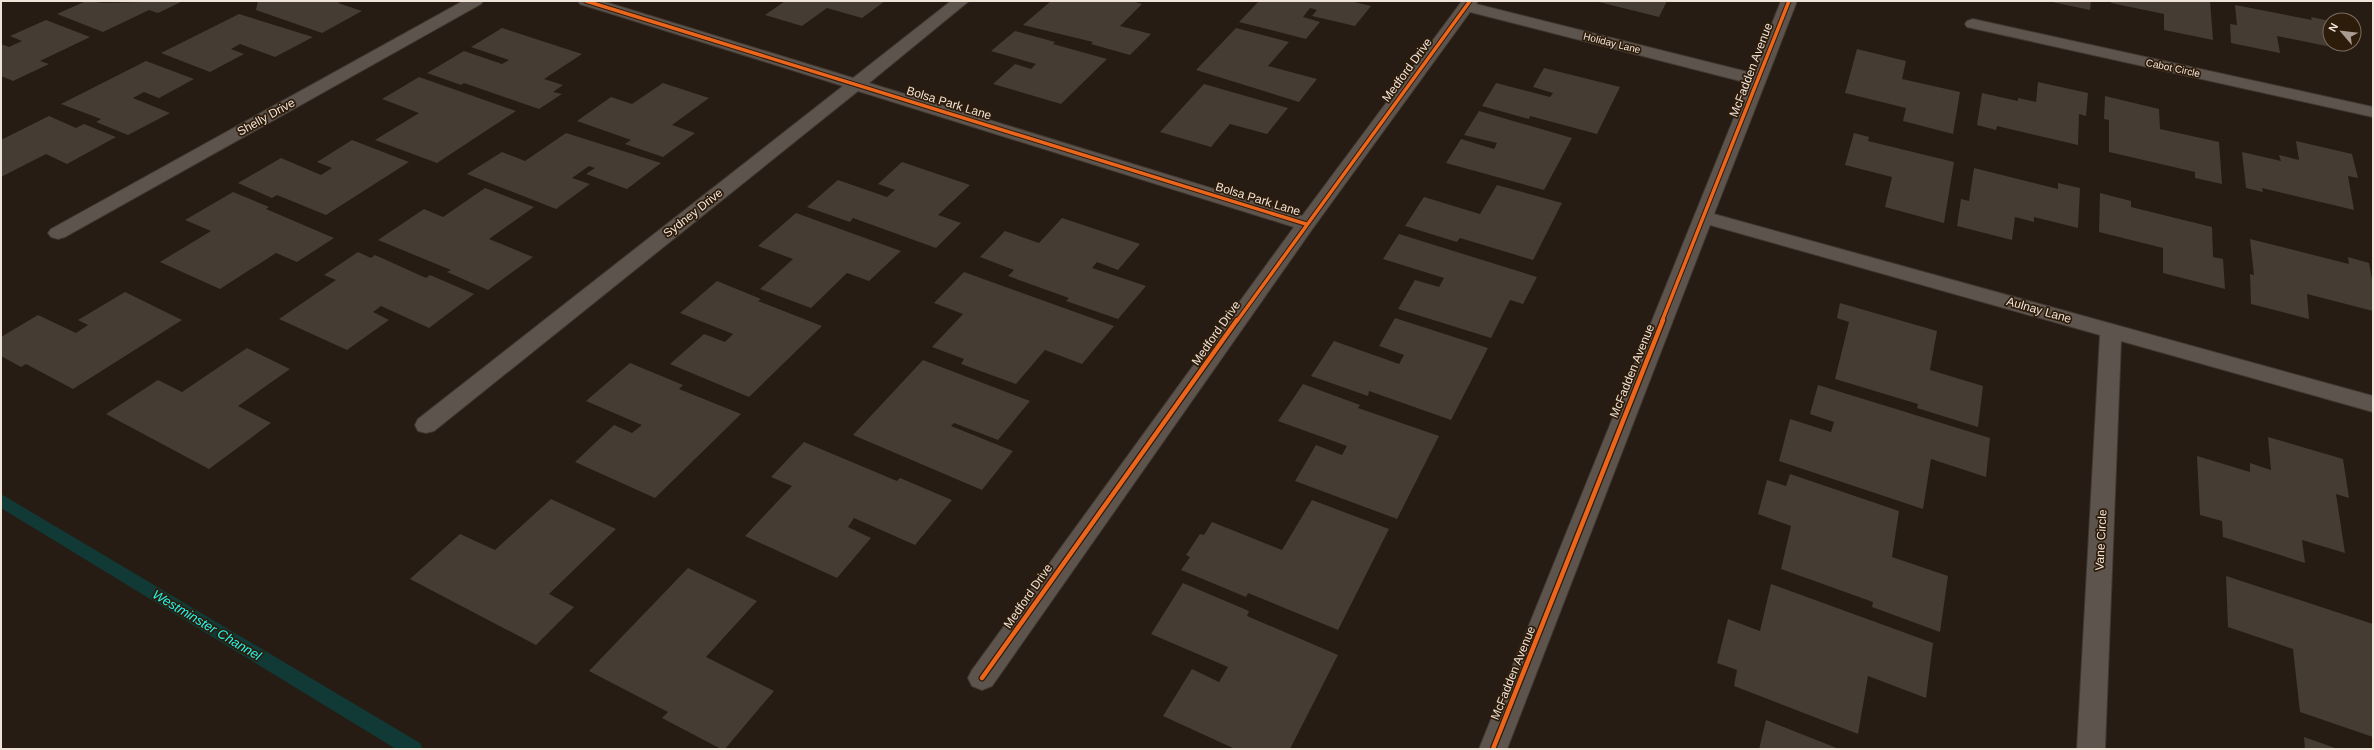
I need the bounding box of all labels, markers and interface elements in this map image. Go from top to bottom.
north arrow [2322,12,2362,52]
street label: McFadden Avenue [1727,21,1776,119]
text: N [2326,21,2340,34]
street label: Holiday Lane [1582,31,1642,56]
street label: Medford Drive [1379,35,1435,105]
street label: Cabot Circle [2145,57,2201,79]
street label: Bolsa Park Lane [905,83,993,123]
street label: Shelly Drive [235,95,298,139]
street label: Bolsa Park Lane [1214,179,1302,219]
street label: Sydney Drive [661,185,726,240]
street label: Aulnay Lane [2005,294,2073,326]
street label: Medford Drive [1189,298,1244,368]
street label: McFadden Avenue [1607,322,1657,420]
street label: Vane Circle [2092,509,2110,571]
street label: Medford Drive [1001,561,1056,631]
water label: Westminster Channel [150,587,265,664]
street label: McFadden Avenue [1488,624,1538,722]

